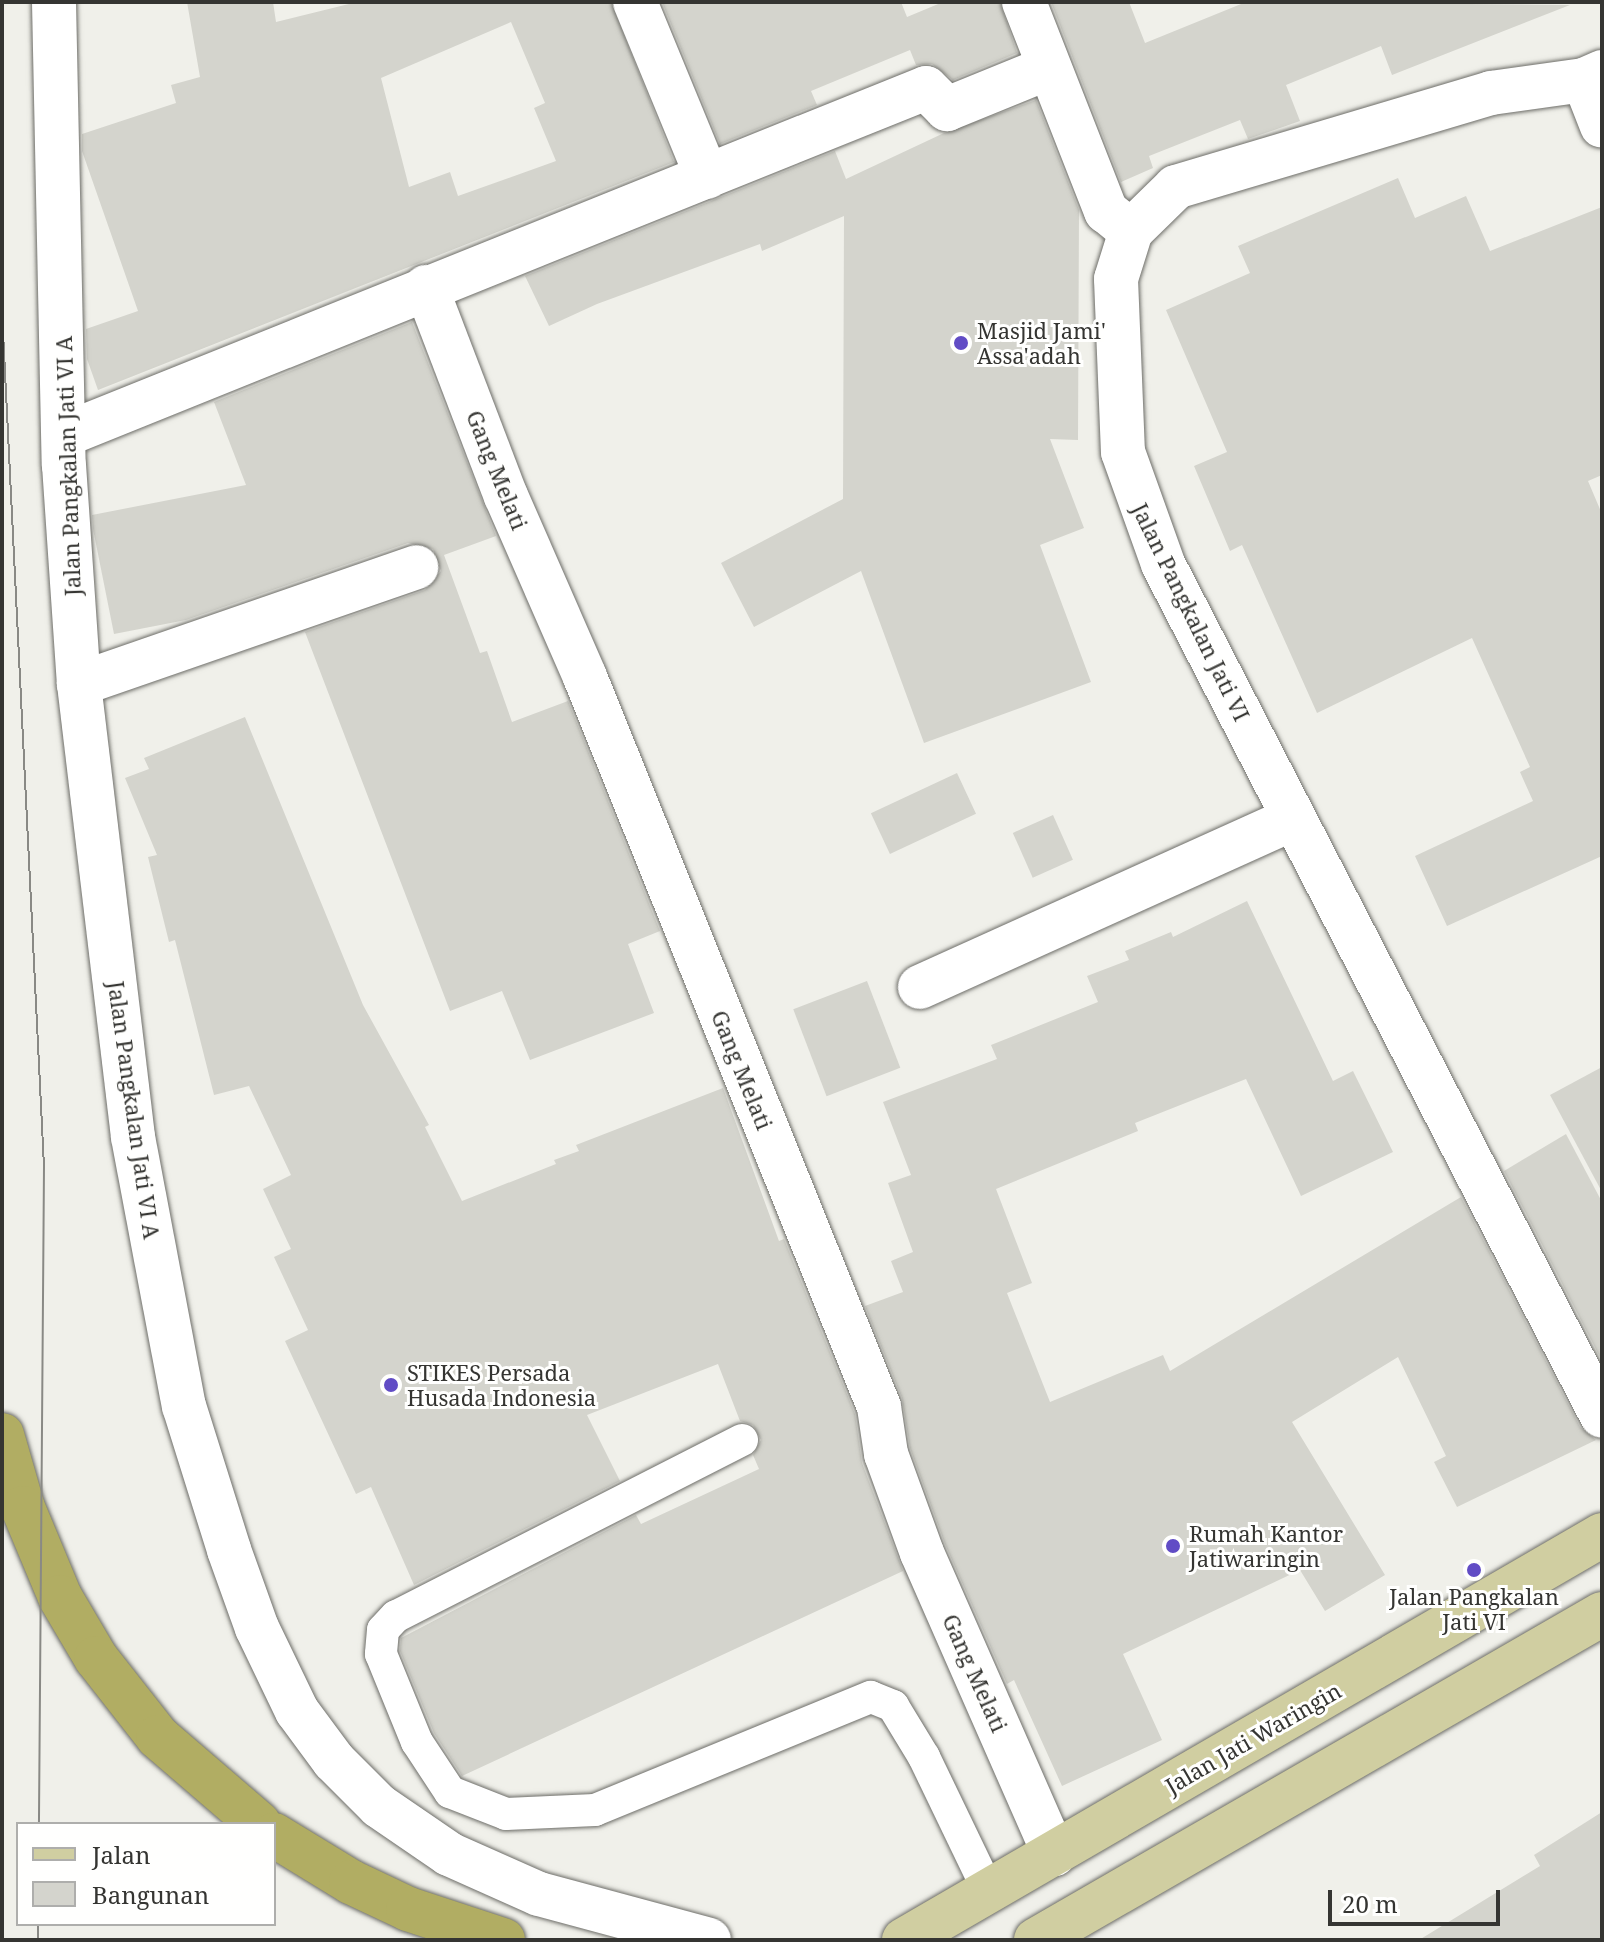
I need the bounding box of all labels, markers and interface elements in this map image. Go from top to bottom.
place label: Masjid Jami' Assa'adah [977,317,1106,368]
marker: Masjid Jami' Assa'adah [952,334,970,352]
street label: Jalan Pangkalan Jati VI A [50,335,86,597]
street label: Gang Melati [461,407,533,533]
street label: Jalan Pangkalan Jati VI [1127,499,1255,725]
street label: Jalan Pangkalan Jati VI A [103,979,165,1241]
street label: Gang Melati [706,1007,778,1133]
place label: STIKES Persada Husada Indonesia [407,1359,596,1410]
marker: STIKES Persada Husada Indonesia [382,1376,400,1394]
place label: Rumah Kantor Jatiwaringin [1189,1520,1343,1572]
marker: Rumah Kantor Jatiwaringin [1164,1537,1182,1555]
marker: Jalan Pangkalan Jati VI [1465,1561,1483,1579]
place label: Jalan Pangkalan Jati VI [1389,1583,1559,1634]
street label: Gang Melati [937,1610,1013,1736]
street label: Jalan Jati Waringin [1160,1677,1346,1799]
legend [16,1822,276,1926]
text: Jalan [92,1838,151,1871]
scale bar [1332,1874,1504,1924]
text: Bangunan [92,1878,209,1911]
text: 20 m [1342,1887,1398,1920]

